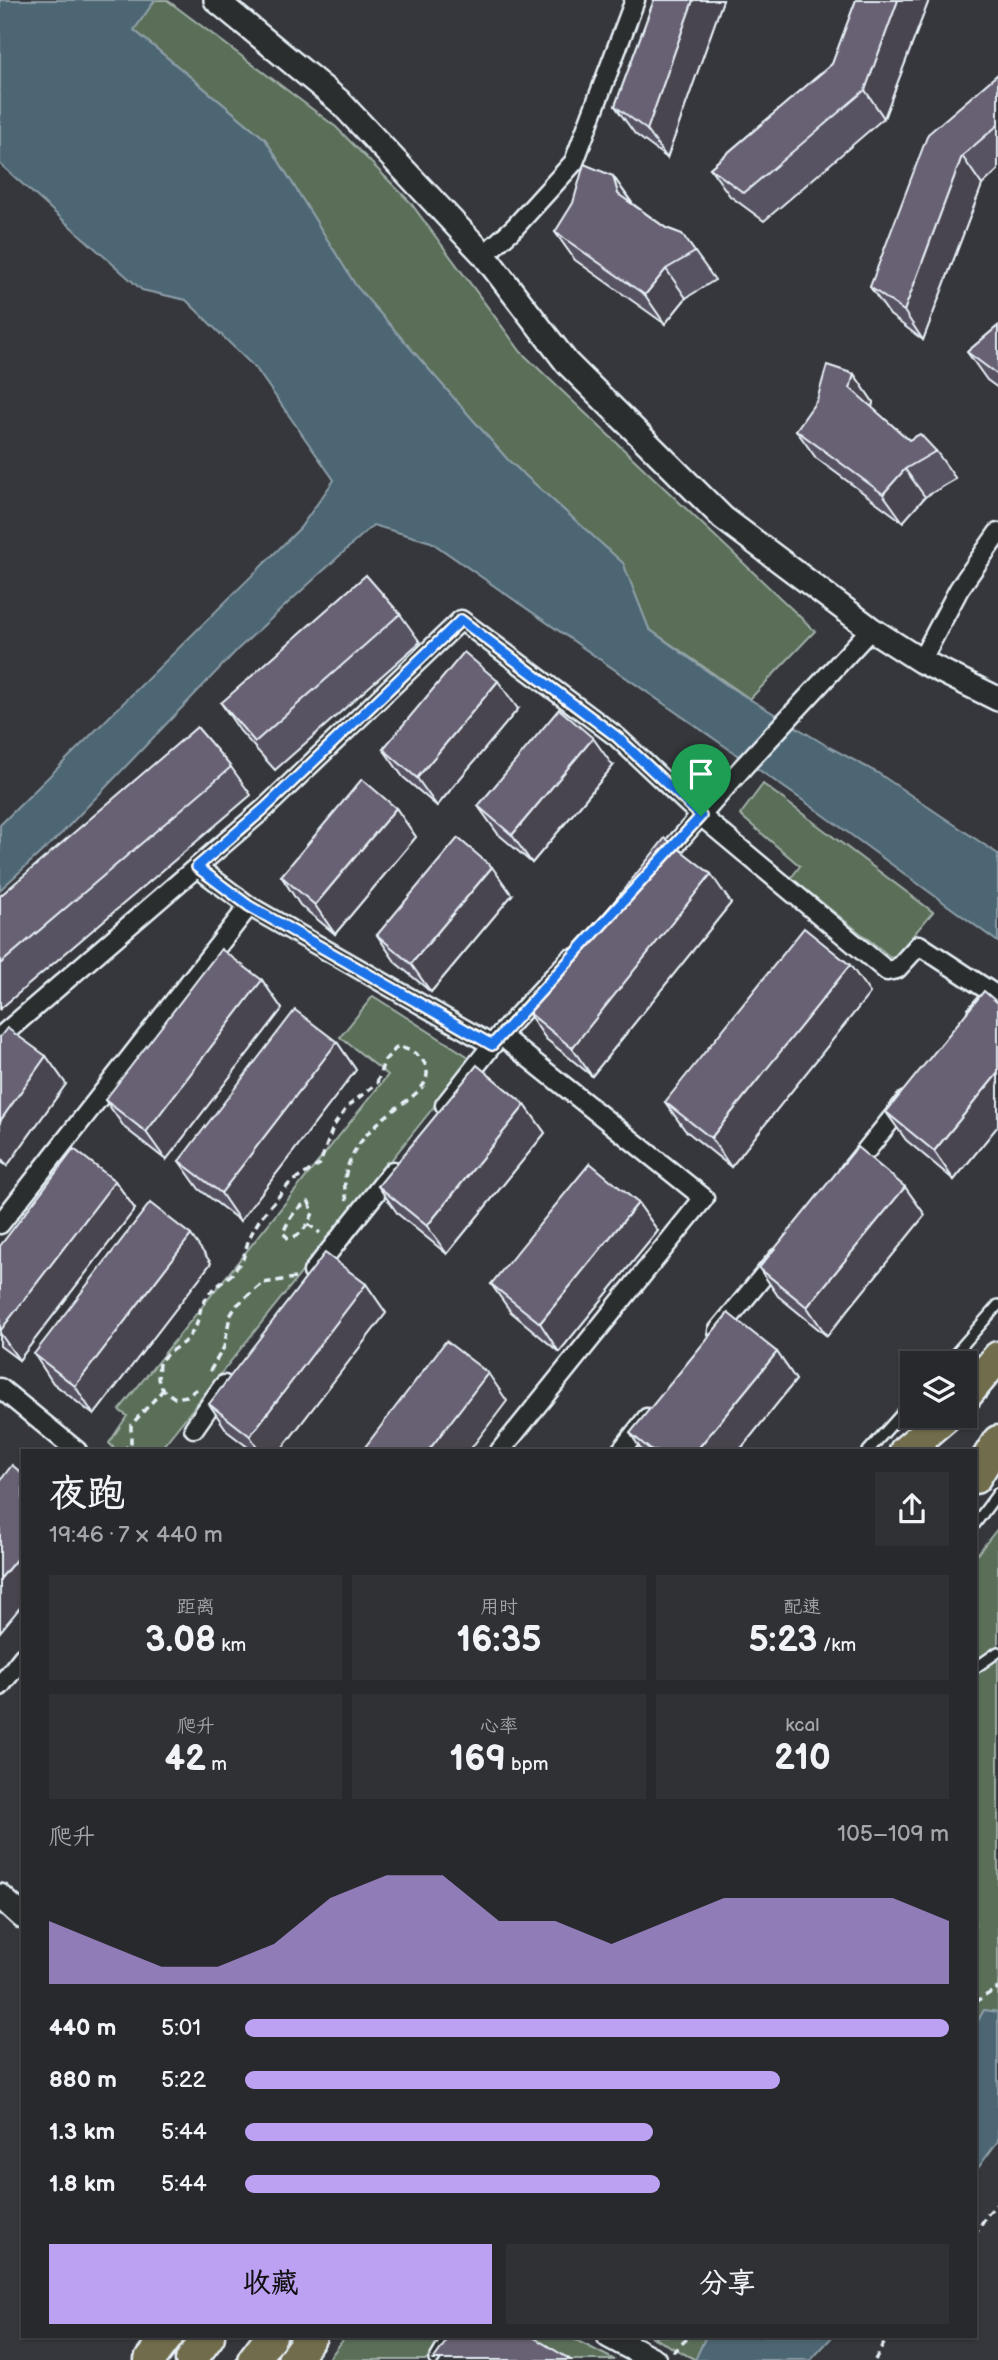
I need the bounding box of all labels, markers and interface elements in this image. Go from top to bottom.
pin [671,744,731,816]
icon: arrive [682,755,720,793]
map controls [900,1351,977,1428]
button: layers [900,1351,977,1428]
text: 夜跑 [49,1472,125,1517]
button: share [875,1472,949,1546]
text: 19:46 · 7 × 440 m [49,1521,223,1549]
text: 距离 [177,1596,215,1619]
text: 用时 [480,1596,518,1619]
text: 配速 [783,1596,821,1619]
text: 3.08 [145,1619,216,1662]
text: 16:35 [457,1619,541,1662]
text: 5:23 [748,1619,818,1662]
text: km [216,1634,246,1657]
text: /km [818,1634,856,1657]
text: kcal [785,1714,819,1737]
text: 爬升 [177,1715,215,1738]
text: 心率 [480,1715,518,1738]
text: 210 [774,1737,831,1780]
text: 42 [164,1738,206,1781]
text: 169 [449,1738,506,1781]
text: m [206,1753,227,1776]
text: bpm [506,1753,549,1776]
text: 105–109 m [837,1820,949,1848]
text: 爬升 [49,1823,95,1851]
text: 440 m [49,2014,116,2042]
text: 5:01 [161,2014,201,2042]
text: 880 m [49,2066,117,2094]
text: 5:22 [161,2066,206,2094]
text: 1.3 km [49,2118,115,2146]
text: 5:44 [161,2118,207,2146]
text: 1.8 km [49,2170,115,2198]
text: 5:44 [161,2170,207,2198]
button: 收藏 [49,2244,492,2324]
button: 分享 [506,2244,949,2324]

